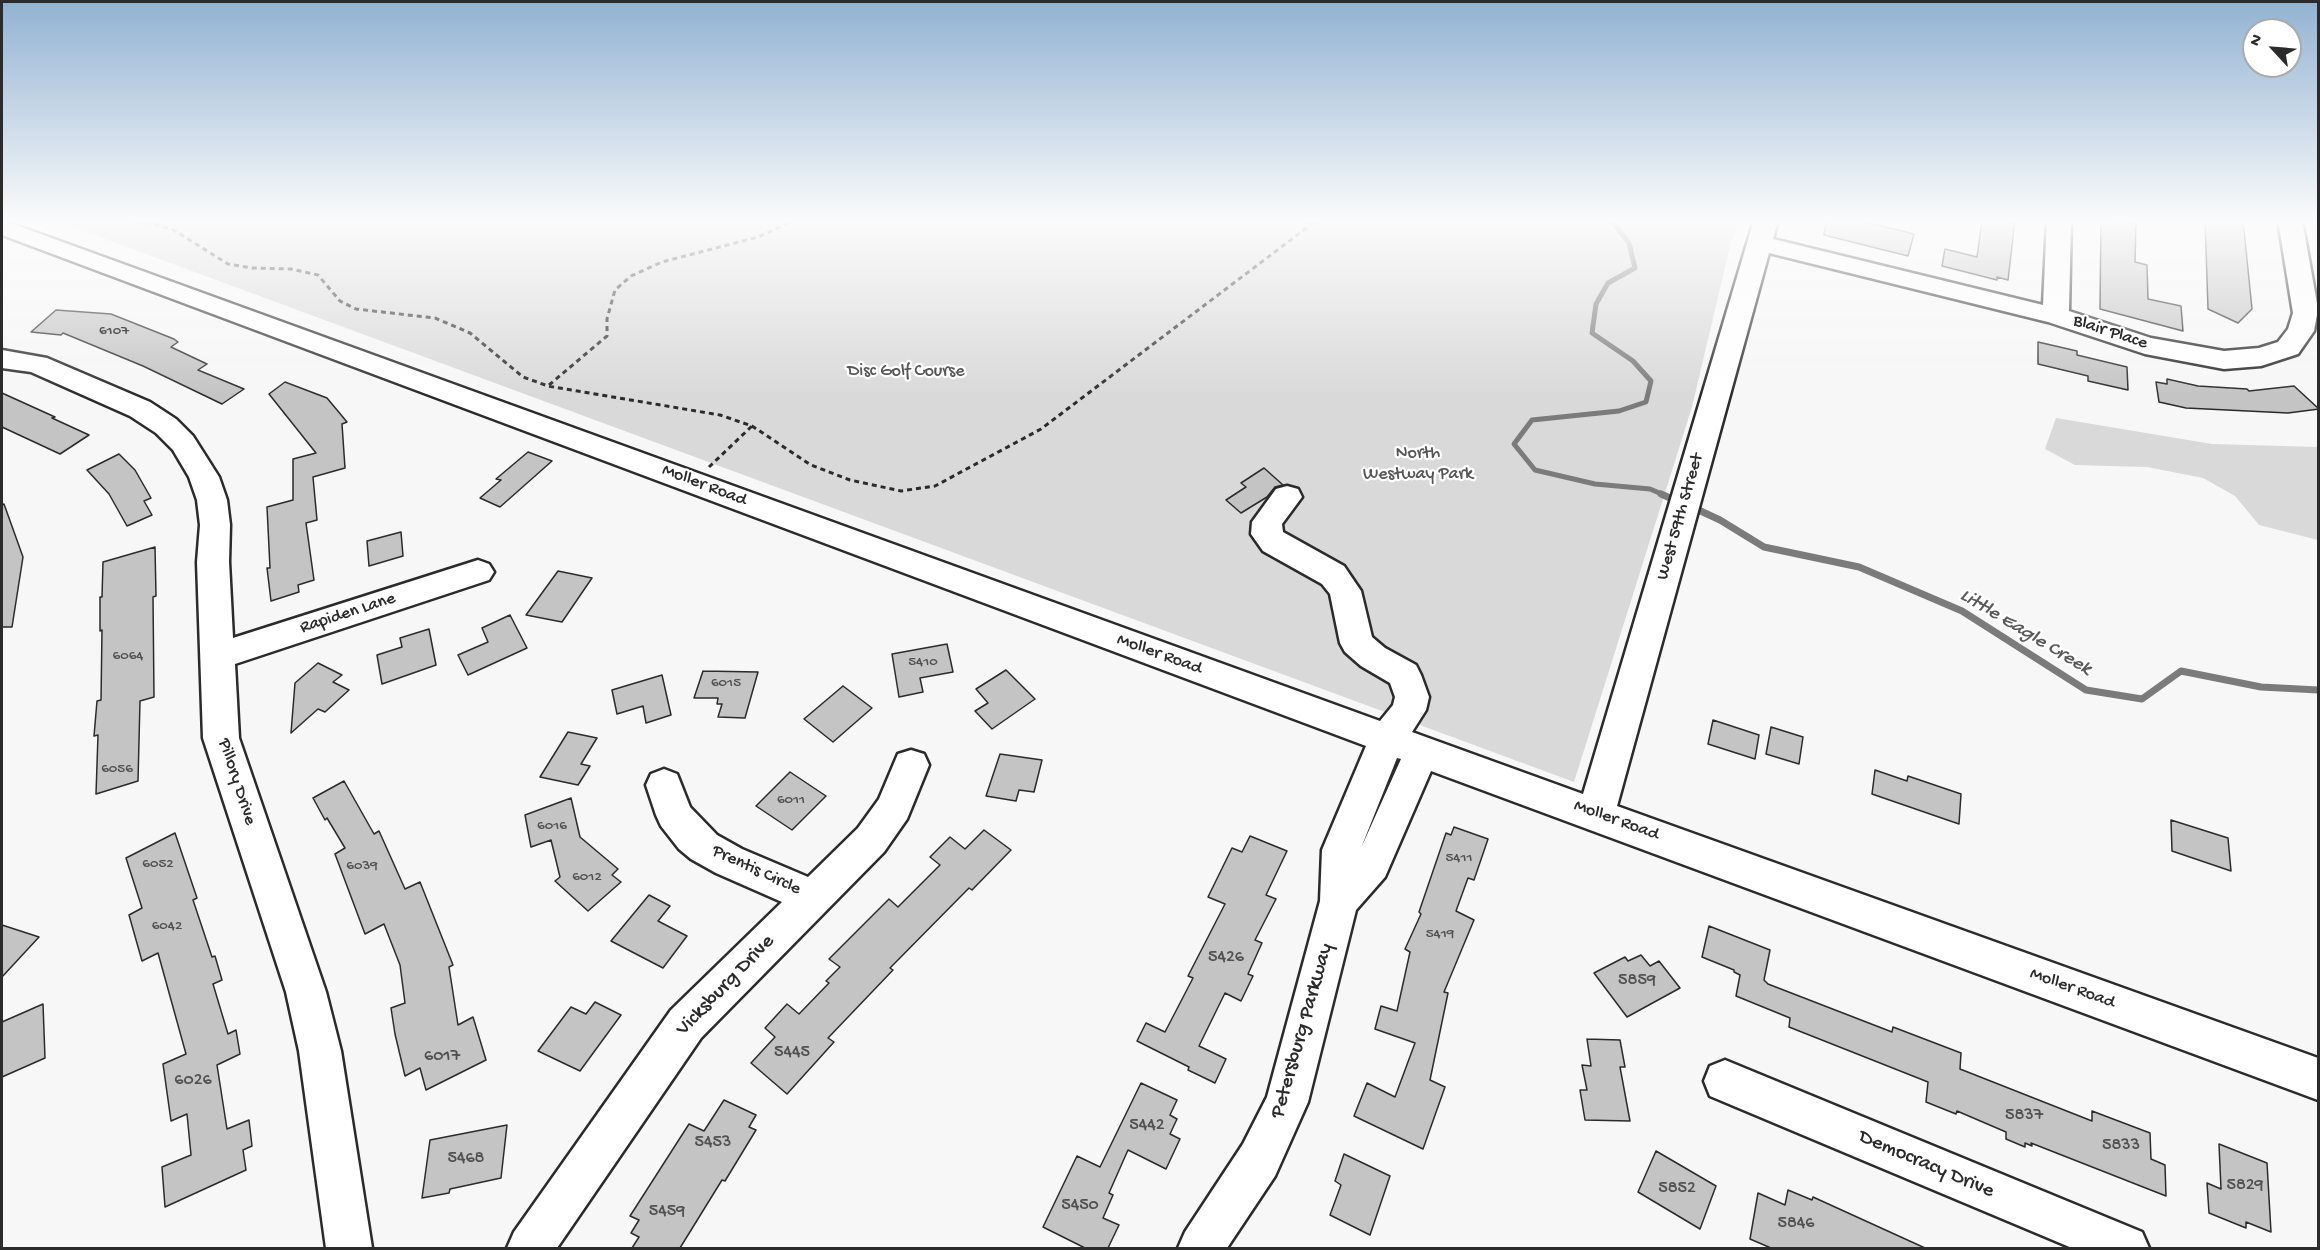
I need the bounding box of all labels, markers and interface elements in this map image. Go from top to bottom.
north arrow [2242,18,2302,78]
text: N [2246,32,2268,50]
street label: Blair Place [2070,311,2150,355]
house number: 6107 [99,323,129,341]
park label: Disc Golf Course [848,361,964,383]
park label: North Westway Park [1363,443,1473,486]
street label: West 59th Street [1653,451,1709,583]
street label: Moller Road [659,460,749,512]
water label: Little Eagle Creek [1955,584,2095,682]
street label: Rapiden Lane [297,588,399,640]
street label: Moller Road [1113,630,1205,680]
house number: 6064 [113,648,143,666]
house number: 5410 [908,654,938,672]
house number: 6015 [711,675,741,693]
street label: Pillory Drive [212,736,260,828]
house number: 6056 [101,761,133,779]
house number: 6011 [777,792,805,810]
street label: Moller Road [1570,796,1662,846]
house number: 6016 [537,818,567,836]
street label: Prentis Circle [708,841,804,901]
house number: 5411 [1445,850,1473,868]
house number: 6052 [142,856,174,874]
house number: 6039 [346,858,378,876]
house number: 6012 [572,869,602,887]
house number: 6042 [152,918,182,936]
house number: 5419 [1426,926,1454,944]
street label: Vicksburg Drive [671,930,781,1042]
street label: Petersburg Parkway [1266,941,1340,1121]
house number: 5426 [1208,947,1244,969]
street label: Moller Road [2026,964,2118,1014]
house number: 5859 [1618,970,1656,992]
house number: 5445 [774,1042,810,1064]
house number: 6017 [424,1046,460,1068]
house number: 6026 [174,1070,212,1092]
house number: 5837 [2005,1105,2043,1127]
house number: 5442 [1129,1115,1165,1137]
street label: Democracy Drive [1854,1125,1998,1205]
house number: 5453 [695,1132,731,1154]
house number: 5833 [2102,1135,2140,1157]
house number: 5468 [448,1148,484,1170]
house number: 5829 [2226,1175,2264,1197]
house number: 5852 [1658,1178,1696,1200]
house number: 5450 [1061,1195,1099,1217]
house number: 5459 [649,1201,685,1223]
house number: 5846 [1778,1213,1814,1235]

